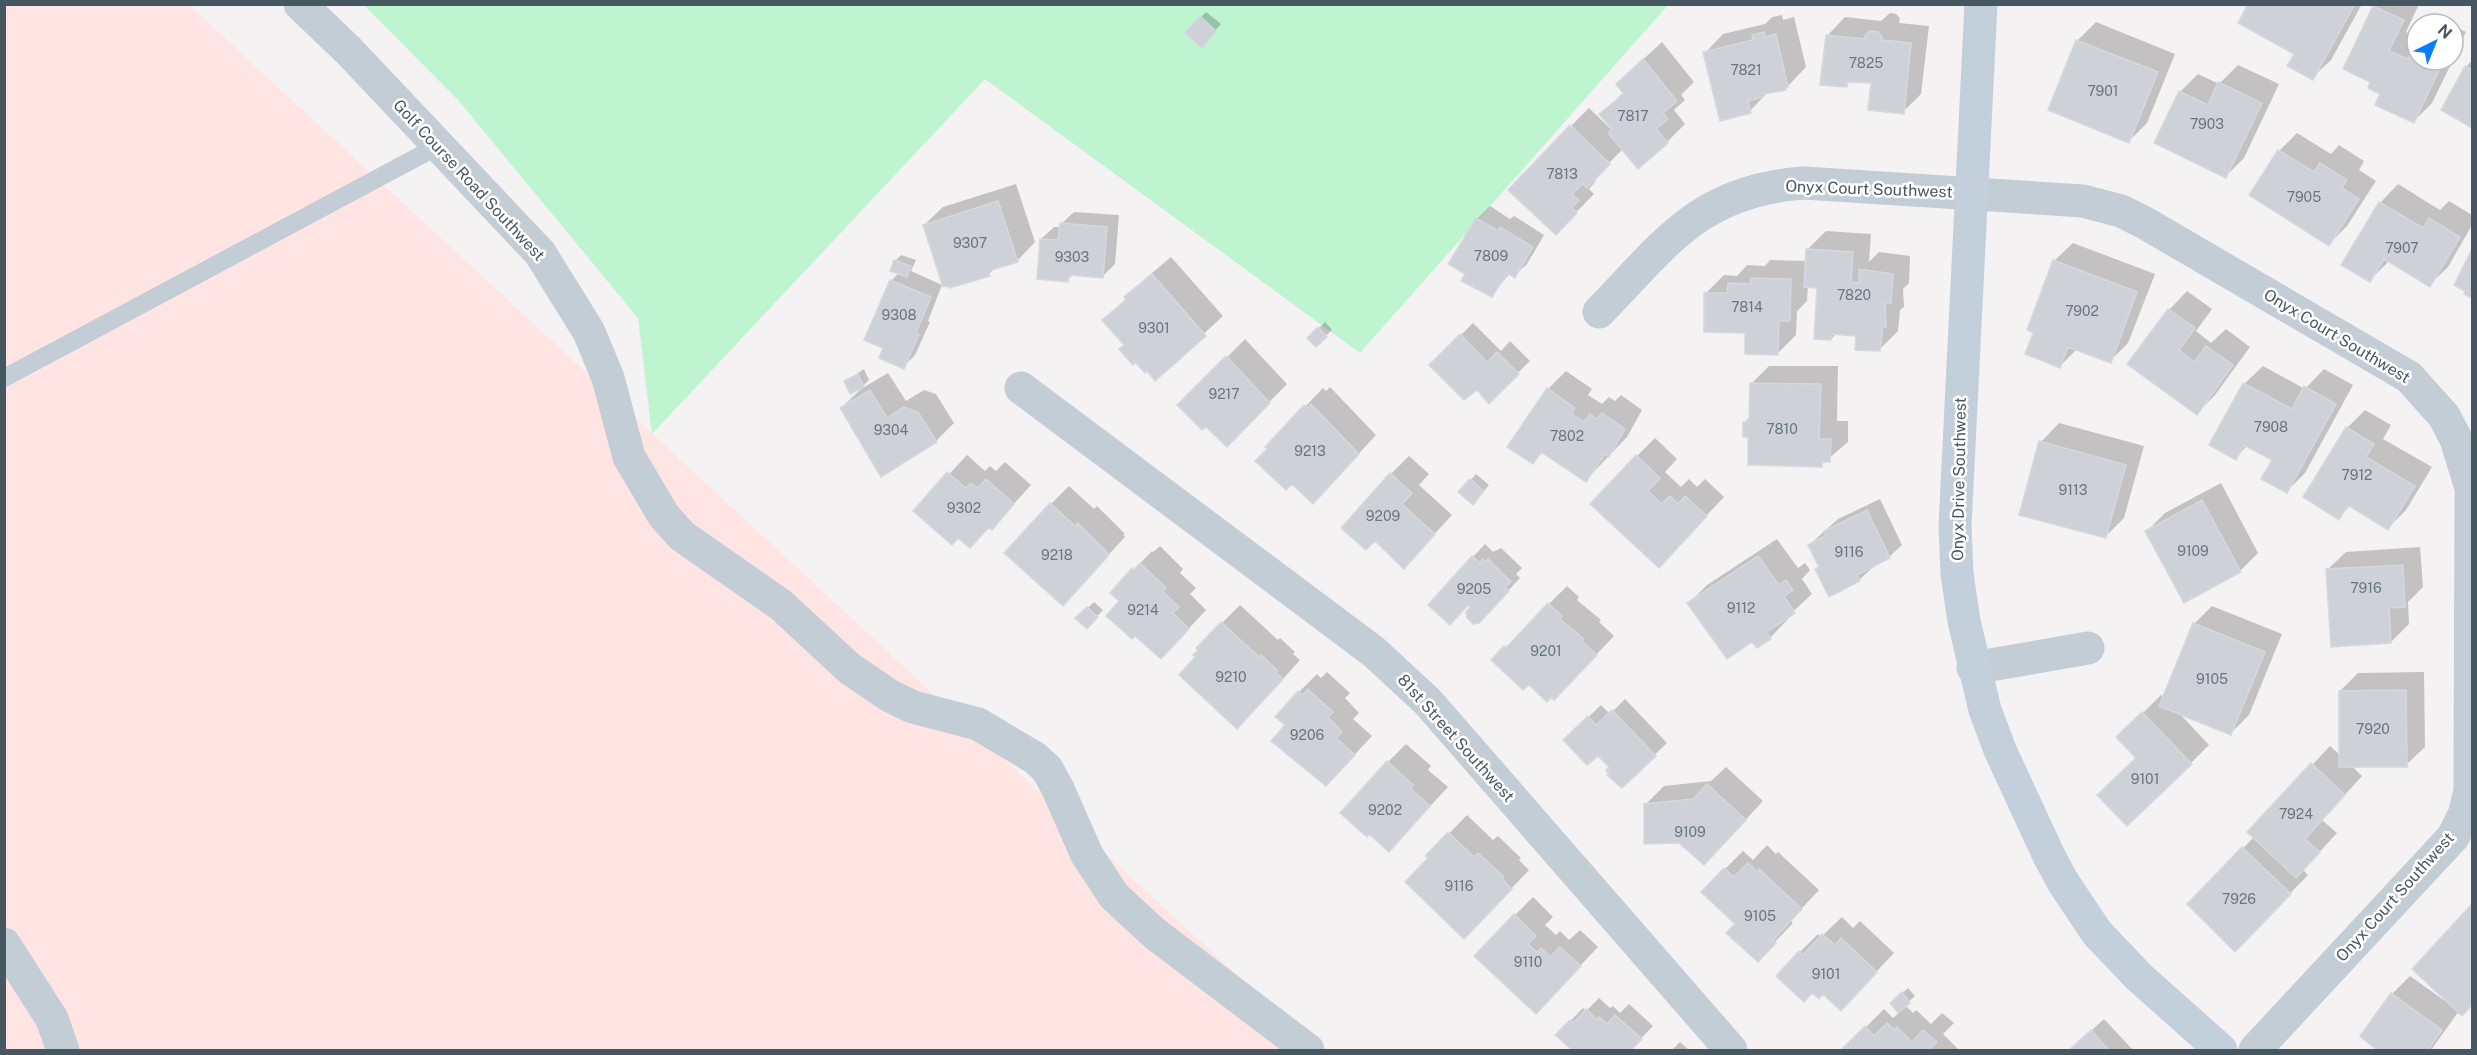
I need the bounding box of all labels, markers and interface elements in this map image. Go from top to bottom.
north arrow [2405,12,2465,72]
text: N [2434,20,2456,43]
house number: 7825 [1849,55,1883,71]
house number: 7821 [1730,62,1762,78]
house number: 7901 [2087,83,2119,99]
street label: Golf Course Road Southwest [389,95,549,265]
house number: 7817 [1617,108,1649,124]
house number: 7903 [2190,116,2224,132]
house number: 7813 [1546,166,1578,182]
street label: Onyx Court Southwest [1785,177,1953,201]
house number: 7905 [2287,189,2321,205]
house number: 9307 [953,235,987,251]
house number: 7907 [2385,240,2419,256]
house number: 7809 [1474,248,1508,264]
house number: 9303 [1055,249,1090,265]
street label: Onyx Court Southwest [2260,285,2414,387]
house number: 7820 [1837,287,1871,303]
house number: 7814 [1731,299,1763,315]
house number: 7902 [2065,303,2099,319]
house number: 9308 [882,307,916,323]
house number: 9301 [1138,320,1170,336]
house number: 9217 [1208,386,1240,402]
street label: Onyx Drive Southwest [1948,397,1970,561]
house number: 7908 [2254,419,2288,435]
house number: 7810 [1766,421,1798,437]
house number: 9304 [874,422,909,438]
house number: 7802 [1550,428,1584,444]
house number: 9213 [1294,443,1326,459]
house number: 7912 [2342,467,2372,483]
house number: 9113 [2059,482,2088,498]
house number: 9302 [947,500,981,516]
house number: 9209 [1366,508,1400,524]
house number: 9109 [2177,543,2209,559]
house number: 9116 [1835,544,1864,560]
house number: 9218 [1041,547,1073,563]
house number: 7916 [2350,580,2382,596]
house number: 9205 [1457,581,1491,597]
house number: 9112 [1727,600,1755,616]
house number: 9214 [1127,602,1159,618]
house number: 9201 [1530,643,1562,659]
house number: 9210 [1215,669,1247,685]
street label: 81st Street Southwest [1394,670,1518,806]
house number: 9105 [2196,671,2228,687]
house number: 7920 [2356,721,2390,737]
house number: 9206 [1290,727,1324,743]
house number: 9101 [2131,771,2159,787]
house number: 9202 [1368,802,1402,818]
house number: 7924 [2279,806,2313,822]
house number: 9109 [1674,824,1706,840]
street label: Onyx Court Southwest [2332,828,2458,966]
house number: 9116 [1445,878,1474,894]
house number: 7926 [2222,891,2256,907]
house number: 9105 [1744,908,1776,924]
house number: 9110 [1514,954,1542,970]
house number: 9101 [1812,966,1840,982]

